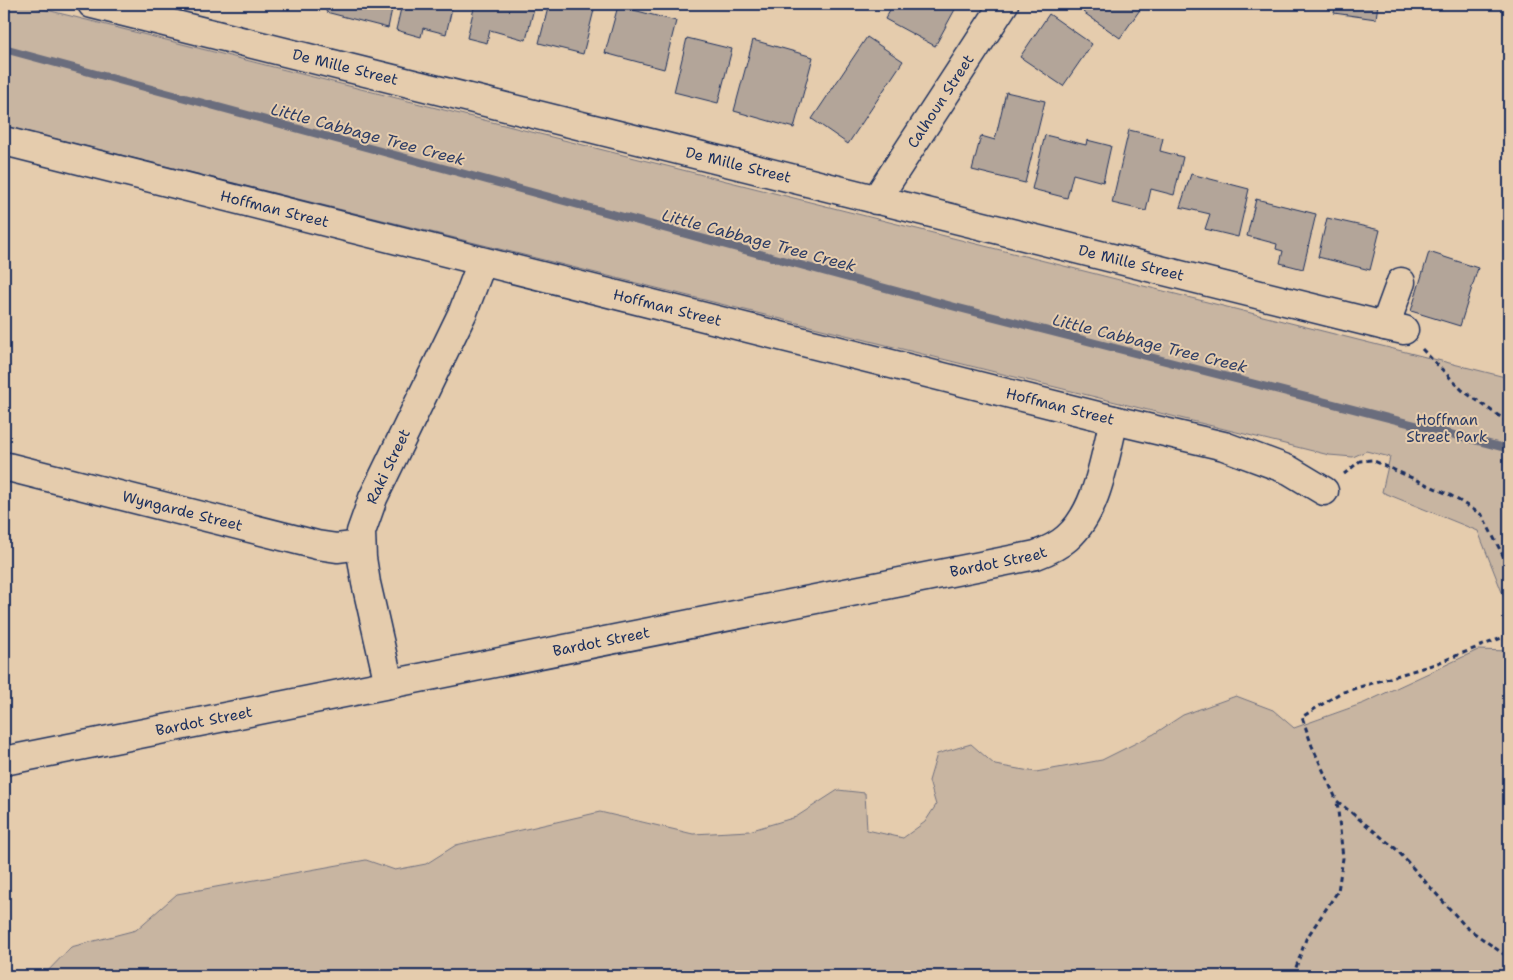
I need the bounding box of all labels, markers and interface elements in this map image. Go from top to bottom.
street label: De Mille Street [290,44,400,90]
street label: Calhoun Street [903,50,978,152]
water label: Little Cabbage Tree Creek [268,98,467,171]
street label: De Mille Street [683,142,793,188]
street label: Hoffman Street [218,186,331,232]
water label: Little Cabbage Tree Creek [659,204,858,277]
street label: De Mille Street [1076,240,1186,286]
street label: Hoffman Street [611,284,724,331]
water label: Little Cabbage Tree Creek [1050,309,1250,378]
street label: Hoffman Street [1004,383,1117,430]
park label: Hoffman Street Park [1406,410,1488,447]
street label: Raki Street [362,426,415,507]
street label: Wyngarde Street [120,486,245,536]
street label: Bardot Street [948,542,1050,582]
street label: Bardot Street [551,622,651,661]
street label: Bardot Street [154,702,254,741]

